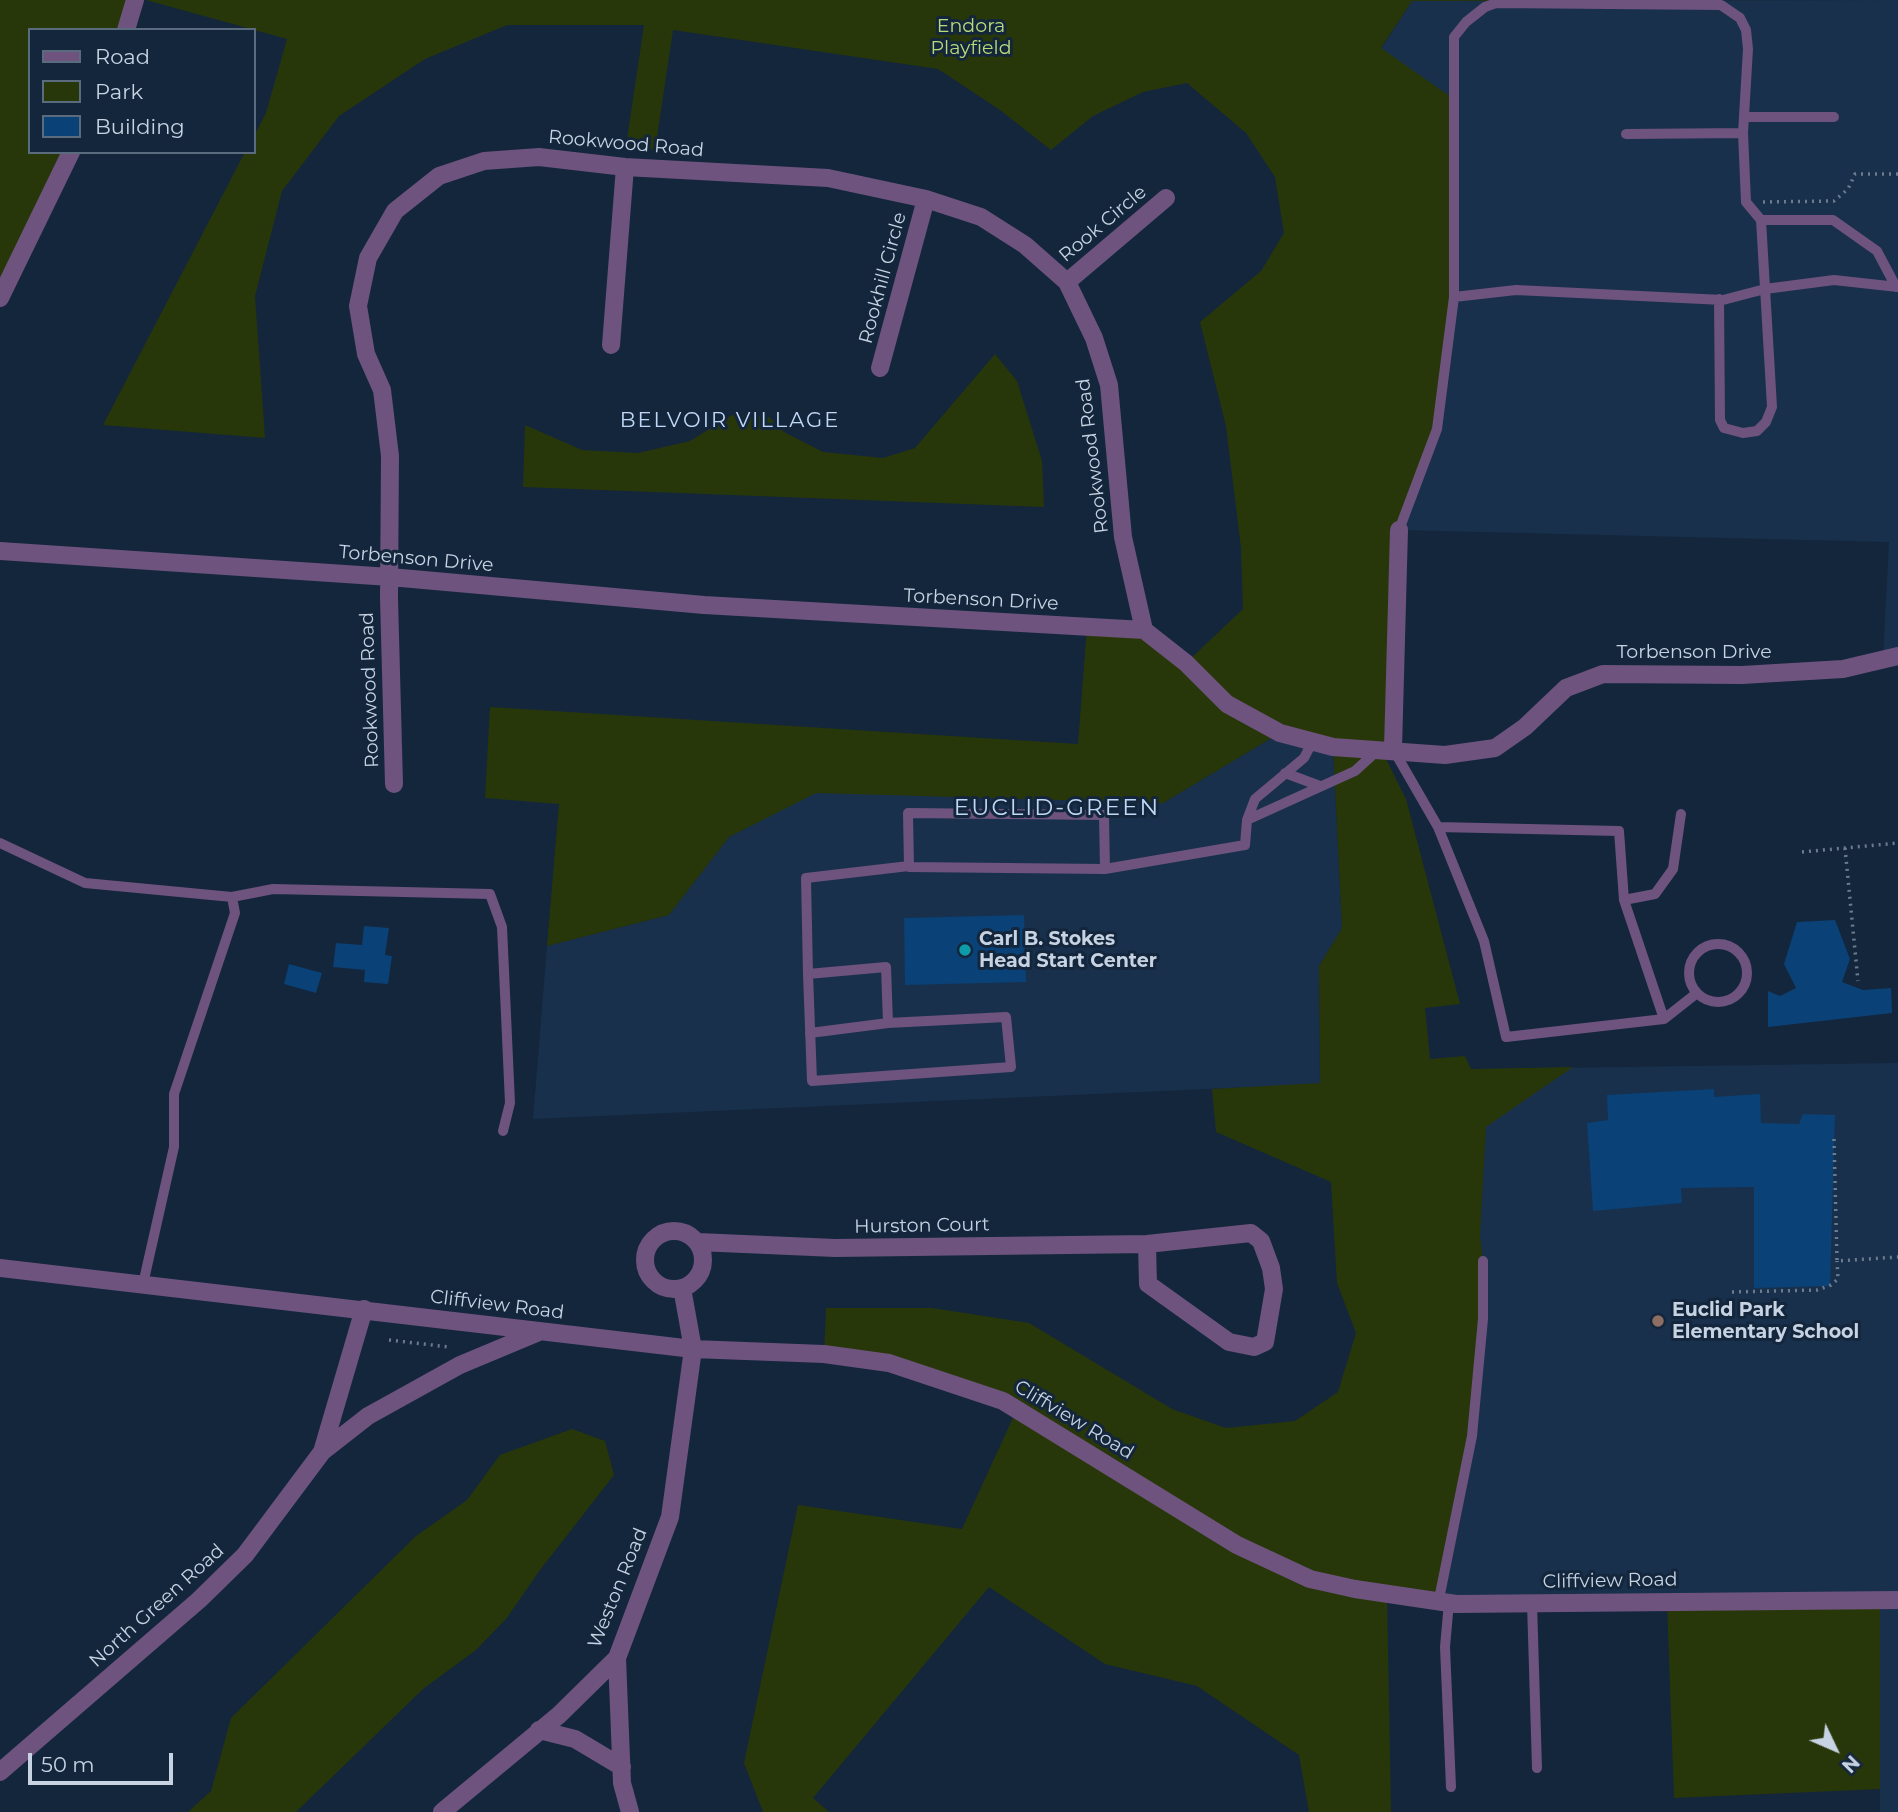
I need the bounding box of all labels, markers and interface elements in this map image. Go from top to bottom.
park label: Endora Playfield [930,15,1012,59]
legend [28,28,256,154]
text: Road [95,44,150,69]
text: Park [95,79,143,104]
text: Building [95,114,185,139]
street label: Rookwood Road [547,126,705,162]
street label: Rook Circle [1055,181,1151,267]
street label: Rookhill Circle [854,210,912,346]
street label: Rookwood Road [1072,377,1114,535]
district label: BELVOIR VILLAGE [622,408,838,434]
street label: Torbenson Drive [338,541,494,577]
street label: Torbenson Drive [903,585,1059,615]
street label: Rookwood Road [356,612,384,768]
street label: Torbenson Drive [1616,641,1772,663]
district label: EUCLID-GREEN [955,794,1159,822]
place label: Carl B. Stokes Head Start Center [979,928,1157,972]
marker: Carl B. Stokes Head Start Center [957,942,973,958]
street label: Hurston Court [854,1213,990,1239]
street label: Cliffview Road [429,1285,565,1325]
place label: Euclid Park Elementary School [1672,1299,1859,1343]
marker: Euclid Park Elementary School [1650,1313,1666,1329]
street label: Cliffview Road [1010,1375,1138,1465]
street label: Weston Road [584,1525,652,1651]
street label: North Green Road [85,1540,229,1672]
street label: Cliffview Road [1542,1568,1678,1594]
north arrow [1800,1714,1870,1784]
scale bar [32,1738,177,1782]
text: N [1837,1750,1864,1777]
text: 50 m [41,1752,95,1777]

